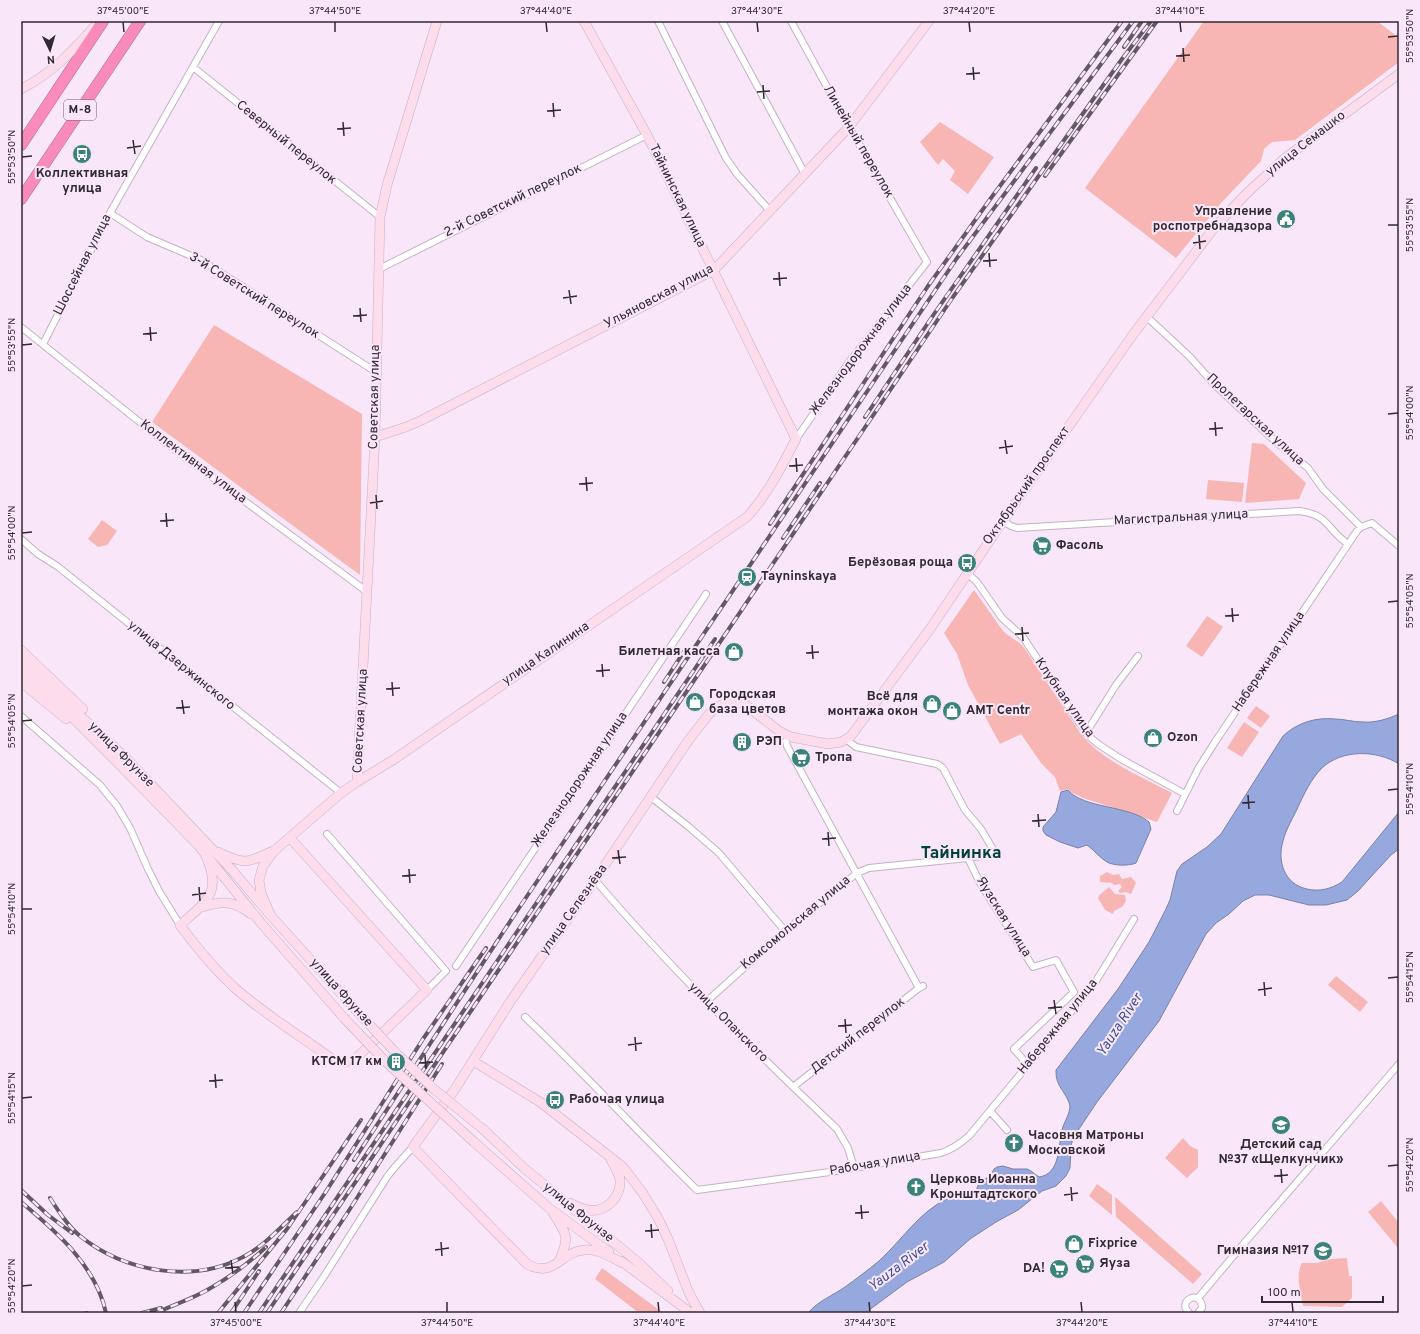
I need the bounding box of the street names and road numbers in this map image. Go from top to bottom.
street label: Линейный переулок [819,83,897,201]
street label: Северный переулок [233,98,339,188]
road number: М-8 [64,100,96,120]
street label: улица Семашко [1263,108,1349,180]
street label: Тайнинская улица [645,142,709,250]
street label: 2-й Советский переулок [442,161,584,241]
street label: Шоссейная улица [51,212,115,318]
street label: 3-й Советский переулок [186,249,322,343]
street label: Ульяновская улица [602,261,716,333]
street label: Железнодорожная улица [806,281,916,419]
street label: Советская улица [366,345,384,449]
street label: Пролетарская улица [1203,371,1307,469]
street label: Коллективная улица [137,417,249,507]
street label: Октябрьский проспект [980,424,1074,548]
street label: Магистральная улица [1113,506,1249,530]
street label: Набережная улица [1229,609,1309,715]
street label: улица Дзержинского [124,618,238,714]
street label: улица Калинина [499,619,593,689]
street label: Клубная улица [1031,655,1097,741]
street label: Советская улица [350,668,372,774]
street label: Железнодорожная улица [529,709,631,851]
street label: улица Фрунзе [85,719,157,791]
street label: улица Селезнёва [537,862,611,958]
street label: Комсомольская улица [738,873,854,973]
street label: Яузская улица [972,874,1034,960]
street label: улица Фрунзе [306,955,376,1031]
street label: Набережная улица [1015,976,1101,1078]
street label: улица Опанского [685,980,771,1066]
street label: Детский переулок [808,994,908,1078]
street label: Рабочая улица [828,1148,922,1180]
street label: улица Фрунзе [539,1180,617,1246]

